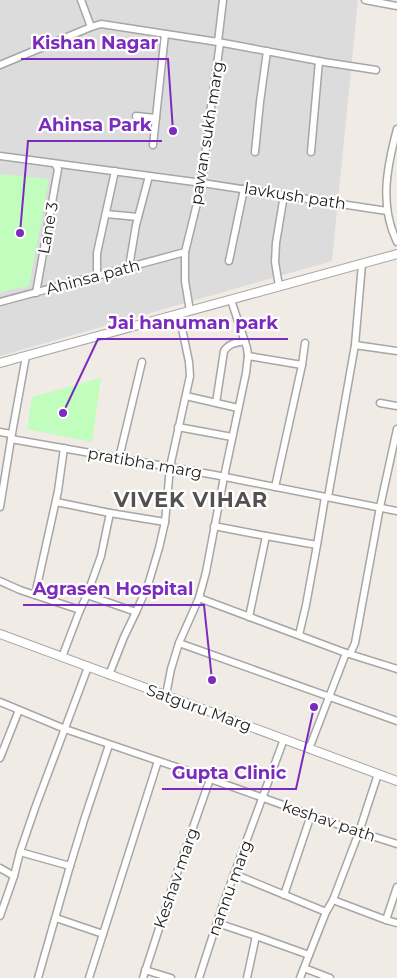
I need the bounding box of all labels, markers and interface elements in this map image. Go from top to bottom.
callout: Kishan Nagar [21,26,168,59]
text: Kishan Nagar [32,32,159,54]
street label: pawan sukh marg [186,60,228,206]
callout: Ahinsa Park [28,108,162,141]
text: Ahinsa Park [37,114,152,136]
street label: lavkush path [243,179,347,213]
street label: Lane 3 [34,200,62,256]
street label: Ahinsa path [44,255,142,299]
callout: Jai hanuman park [98,306,288,339]
text: Jai hanuman park [107,312,278,334]
street label: pratibha marg [86,444,204,482]
district label: VIVEK VIHAR [113,487,268,512]
callout: Agrasen Hospital [23,572,204,605]
text: Agrasen Hospital [32,578,193,600]
street label: Satguru Marg [144,680,254,736]
callout: Gupta Clinic [162,756,296,789]
text: Gupta Clinic [172,762,287,784]
street label: keshav path [280,796,378,846]
street label: Keshav marg [150,825,202,931]
street label: nannu marg [204,838,256,938]

